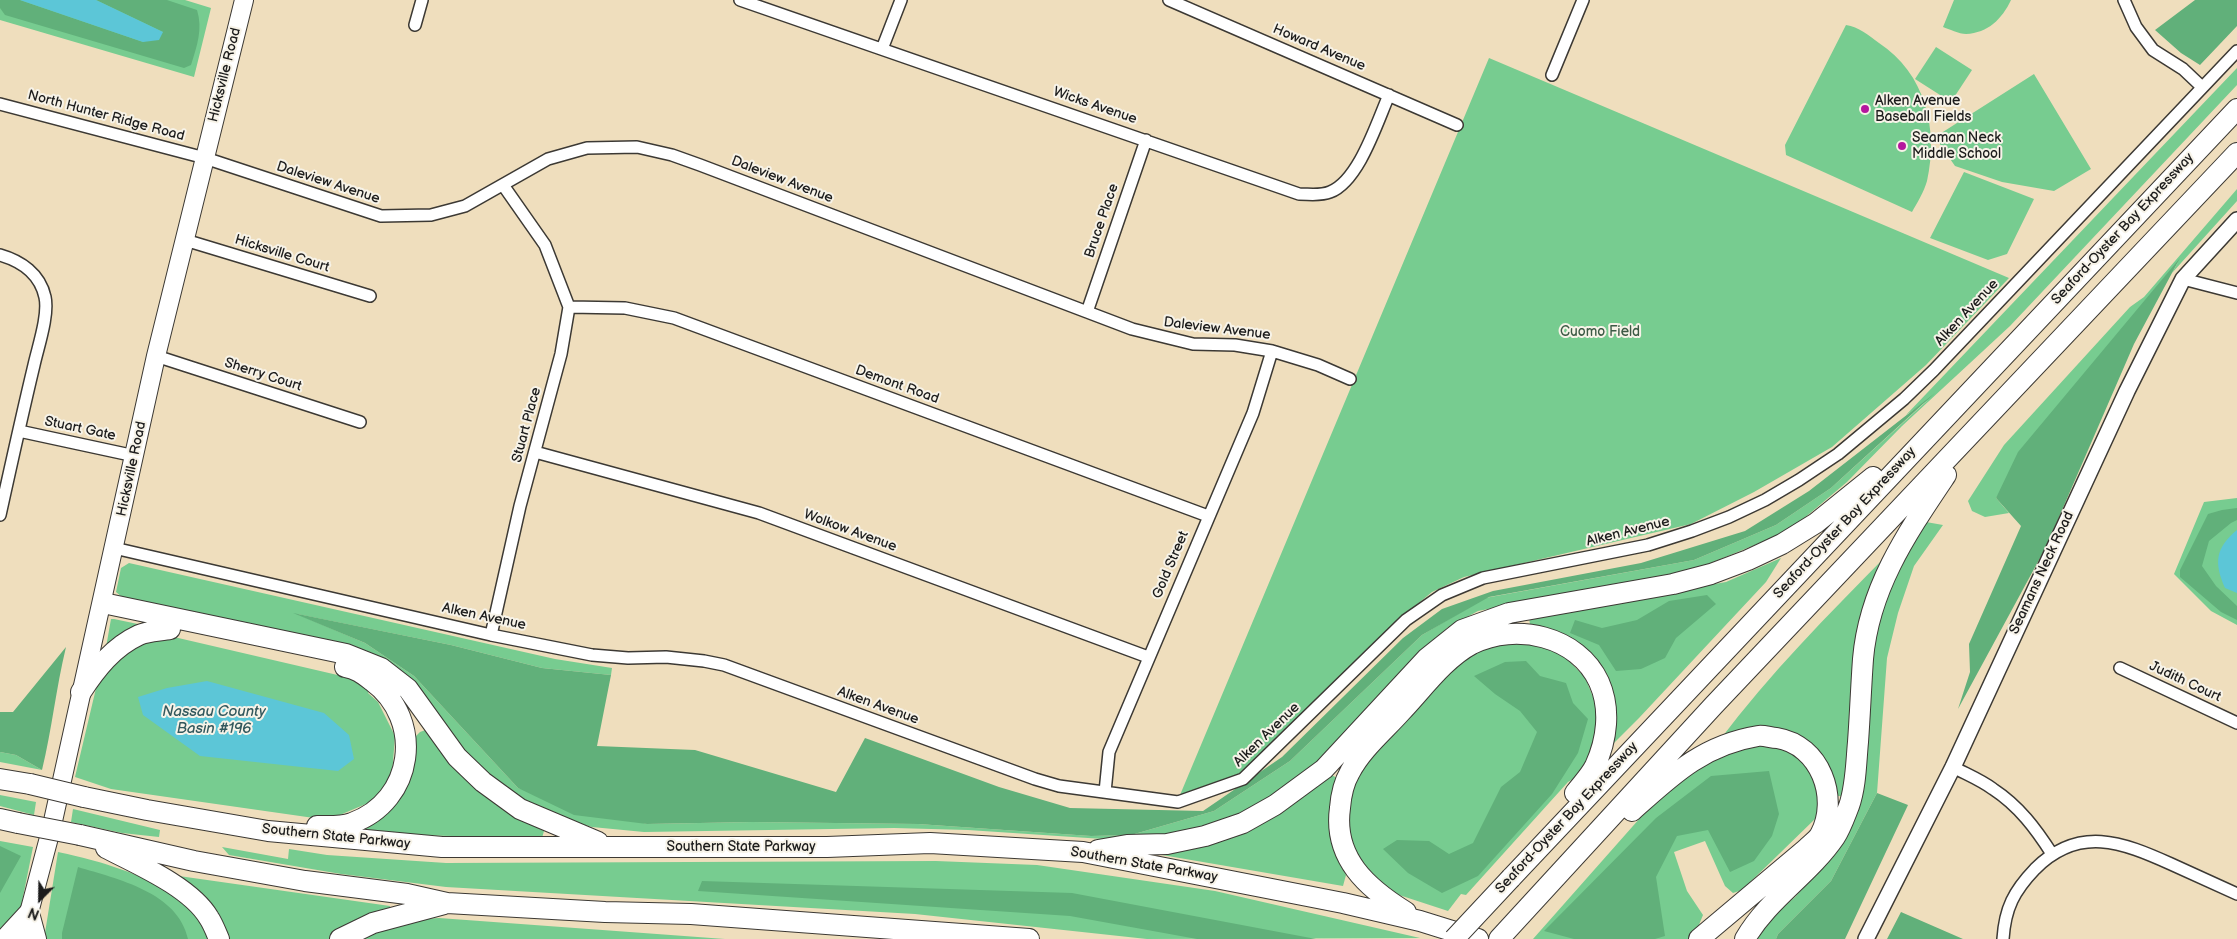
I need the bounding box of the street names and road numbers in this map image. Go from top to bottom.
street label: Howard Avenue [1270,21,1368,75]
street label: Hicksville Road [205,26,245,124]
street label: Wicks Avenue [1051,84,1139,128]
street label: North Hunter Ridge Road [26,87,186,145]
street label: Seaford-Oyster Bay Expressway [2048,150,2198,308]
street label: Daleview Avenue [729,153,835,207]
street label: Daleview Avenue [274,158,382,208]
street label: Bruce Place [1081,182,1123,260]
street label: Hicksville Court [233,232,331,276]
street label: Alken Avenue [1932,276,2002,350]
street label: Daleview Avenue [1163,314,1271,344]
street label: Sherry Court [222,355,304,395]
street label: Demont Road [853,362,941,408]
street label: Stuart Place [509,386,545,464]
street label: Stuart Gate [43,413,117,445]
street label: Hicksville Road [114,420,150,518]
street label: Seaford-Oyster Bay Expressway [1770,444,1920,602]
street label: Wolkow Avenue [801,506,899,556]
street label: Seamans Neck Road [2006,509,2078,637]
street label: Alken Avenue [1585,514,1671,550]
street label: Gold Street [1149,529,1193,601]
street label: Alken Avenue [441,600,527,634]
street label: Judith Court [2146,658,2224,706]
street label: Alken Avenue [835,684,921,728]
street label: Alken Avenue [1230,699,1304,771]
street label: Seaford-Oyster Bay Expressway [1492,739,1642,897]
street label: Southern State Parkway [261,821,411,853]
street label: Southern State Parkway [666,839,816,855]
street label: Southern State Parkway [1069,844,1219,886]

